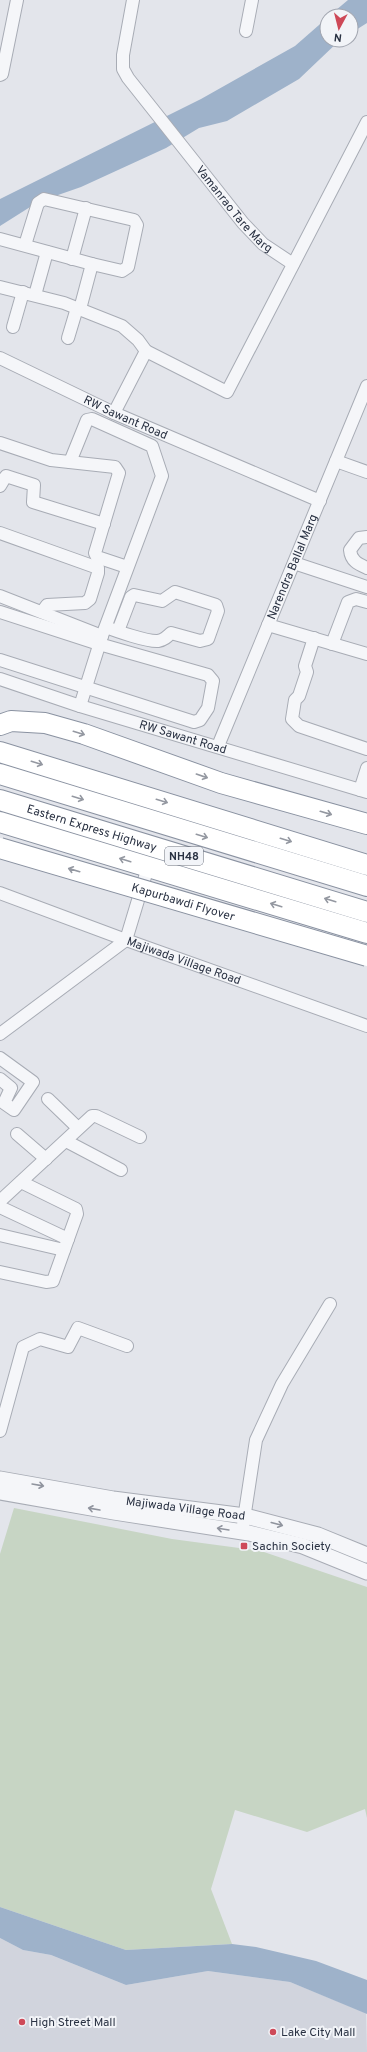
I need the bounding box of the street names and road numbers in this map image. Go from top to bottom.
street label: Vamanrao Tare Marg [192,163,275,257]
street label: RW Sawant Road [80,392,170,444]
street label: Narendra Ballal Marg [264,512,322,622]
street label: RW Sawant Road [137,717,228,759]
street label: Eastern Express Highway [25,802,159,856]
road number: NH48 [165,847,203,865]
street label: Kapurbawdi Flyover [129,880,237,926]
street label: Majiwada Village Road [124,934,243,989]
street label: Majiwada Village Road [125,1494,246,1525]

